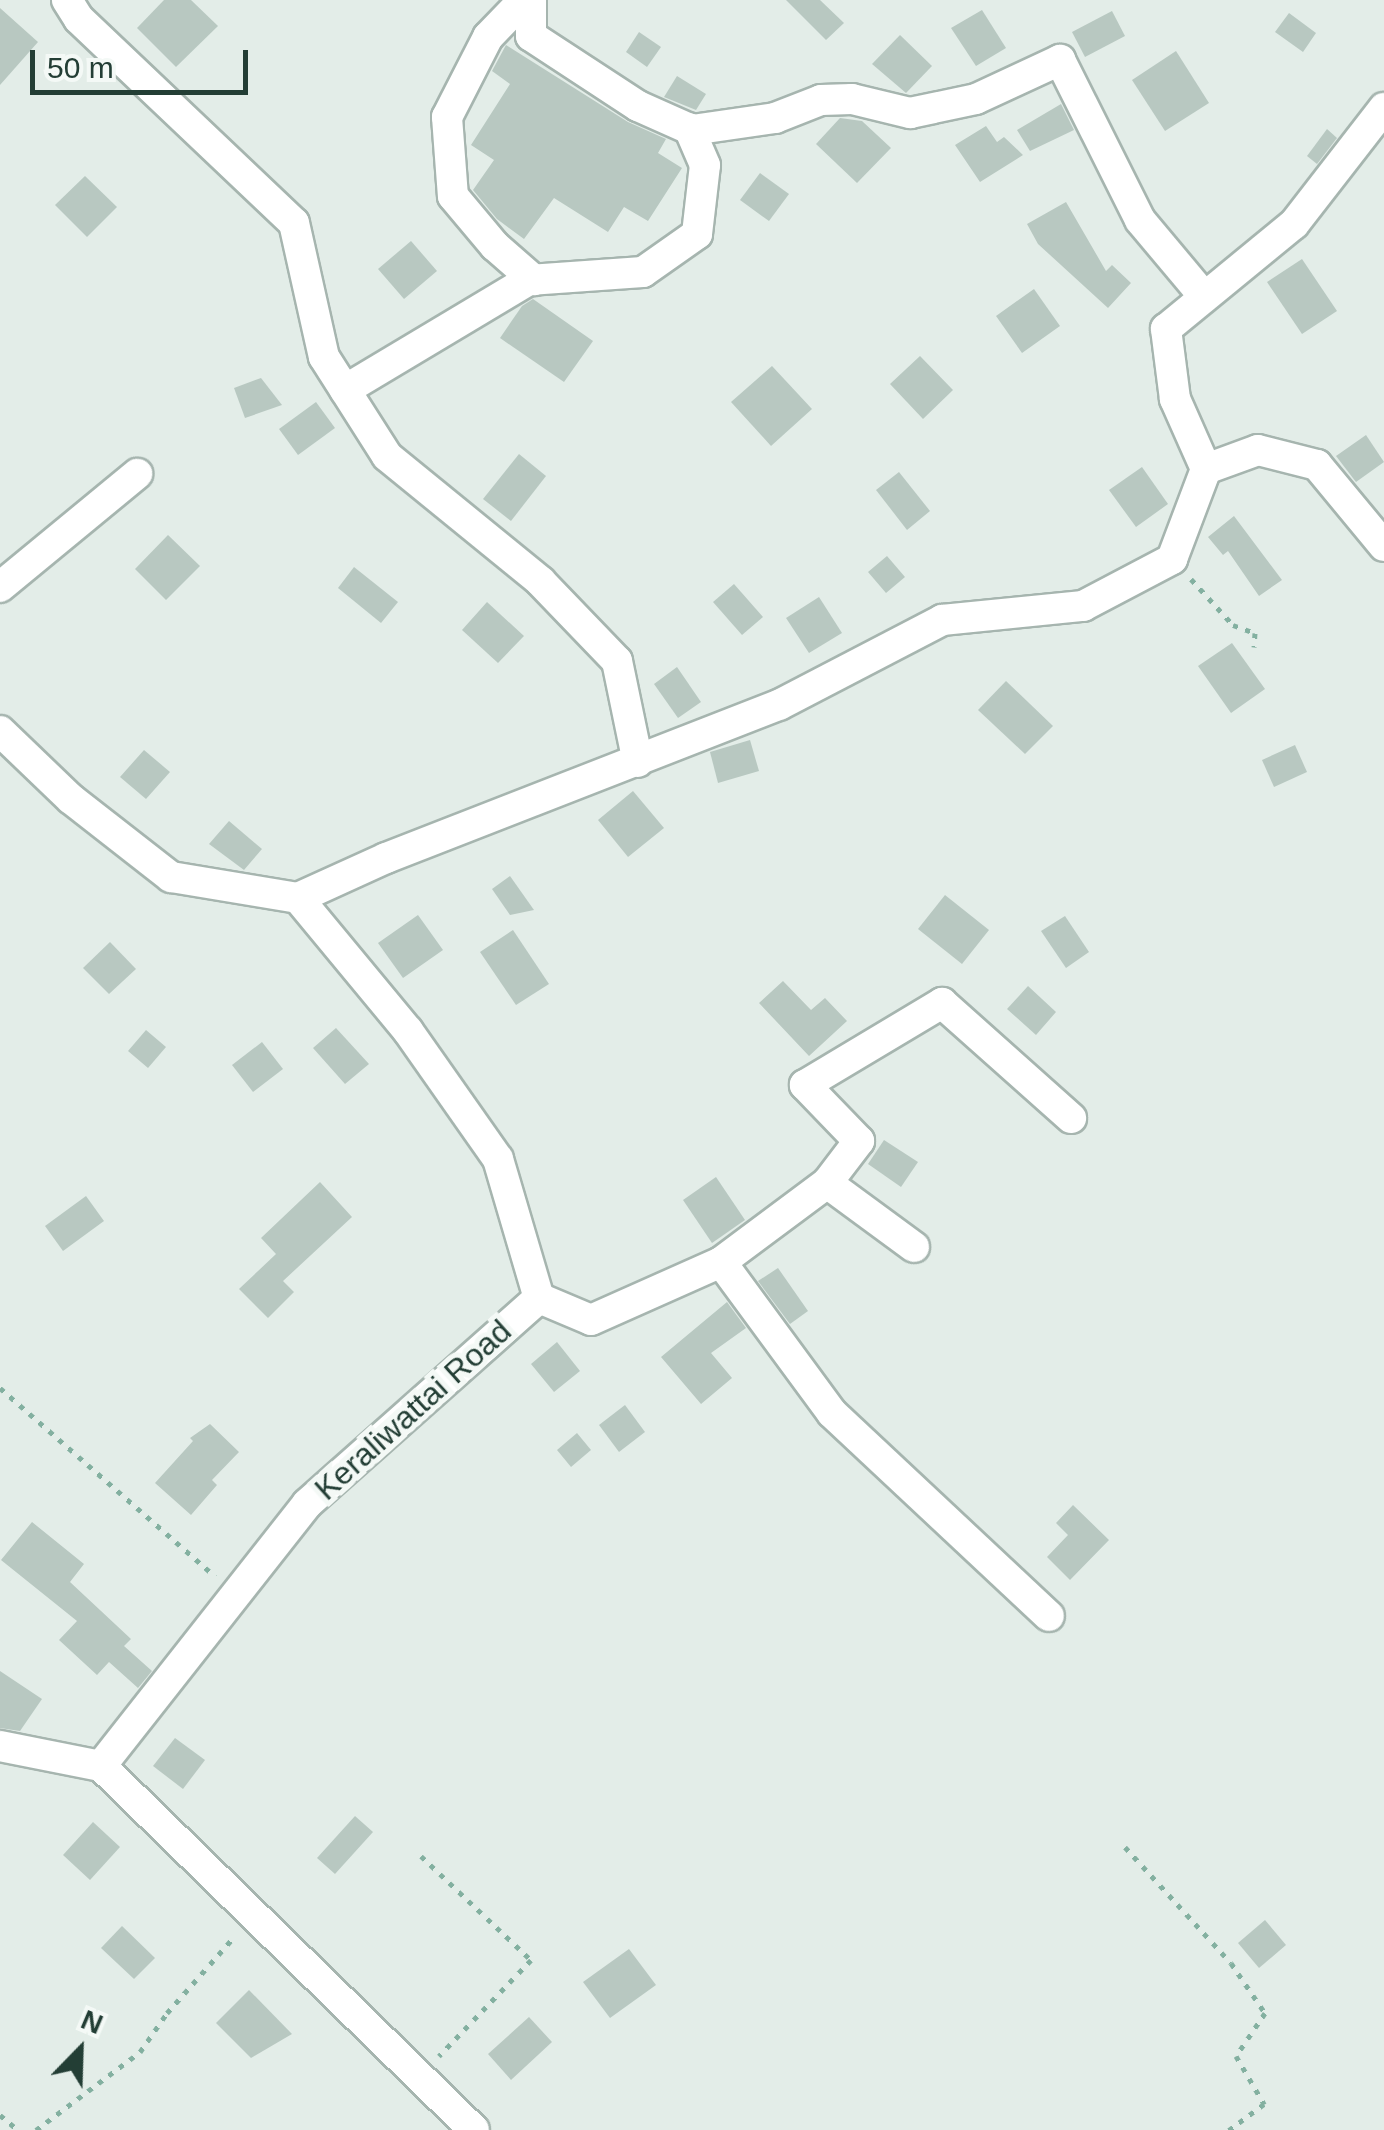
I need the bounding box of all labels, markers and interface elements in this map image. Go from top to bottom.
scale bar [35,30,252,92]
text: 50 m [47,51,114,84]
street label: Keraliwattai Road [307,1312,519,1508]
north arrow [30,2000,130,2100]
text: N [77,2004,107,2040]

